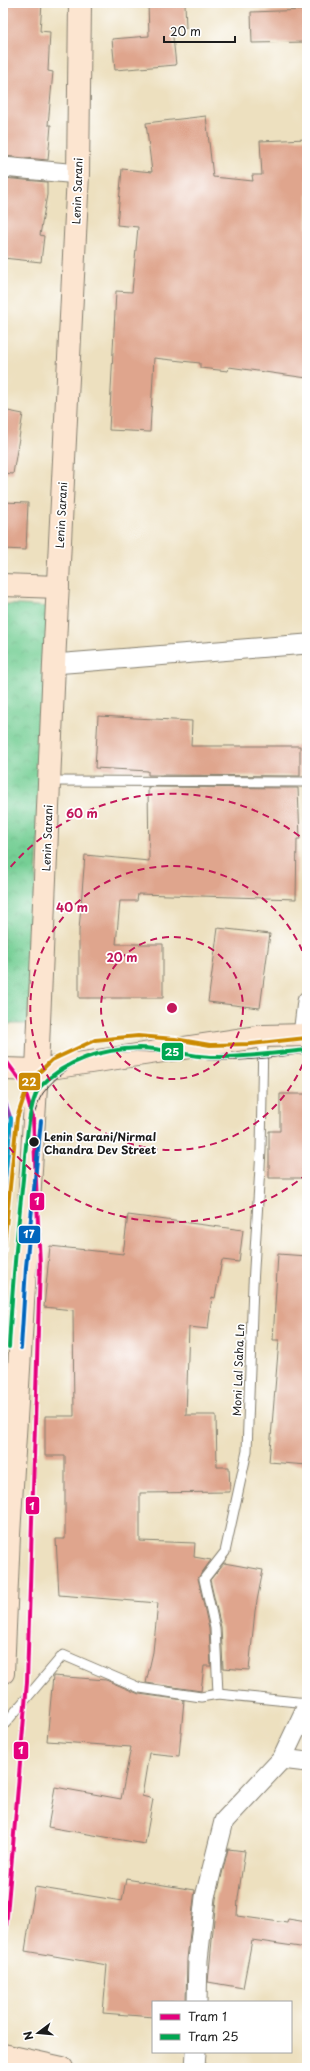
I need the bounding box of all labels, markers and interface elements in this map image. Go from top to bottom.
scale bar [164,18,235,44]
text: 20 m [170,22,201,40]
street label: Lenin Sarani [67,157,87,225]
street label: Lenin Sarani [51,481,71,549]
street label: Lenin Sarani [37,804,57,872]
text: 60 m [66,804,98,822]
text: 40 m [56,898,88,916]
text: 20 m [106,948,138,966]
centre of rings [165,1001,179,1015]
line badge: 25 [161,1042,184,1061]
text: 25 [165,1043,179,1060]
line badge: 22 [18,1072,41,1091]
text: 22 [22,1073,36,1090]
place label: Lenin Sarani/Nirmal Chandra Dev Street [44,1128,156,1158]
marker: Lenin Sarani/Nirmal Chandra Dev Street [27,1135,41,1149]
line badge: 1 [29,1192,45,1211]
text: 1 [34,1192,40,1209]
line badge: 17 [18,1225,41,1244]
text: 17 [23,1225,35,1242]
street label: Moni Lal Saha Ln [228,1323,248,1417]
line badge: 1 [25,1496,40,1515]
text: 1 [29,1497,35,1514]
line badge: 1 [13,1741,29,1760]
text: 1 [18,1741,24,1758]
legend [152,2001,292,2053]
text: Tram 1 [188,2007,227,2025]
north arrow [18,2013,58,2053]
text: Tram 25 [188,2027,239,2045]
text: N [18,2029,37,2042]

